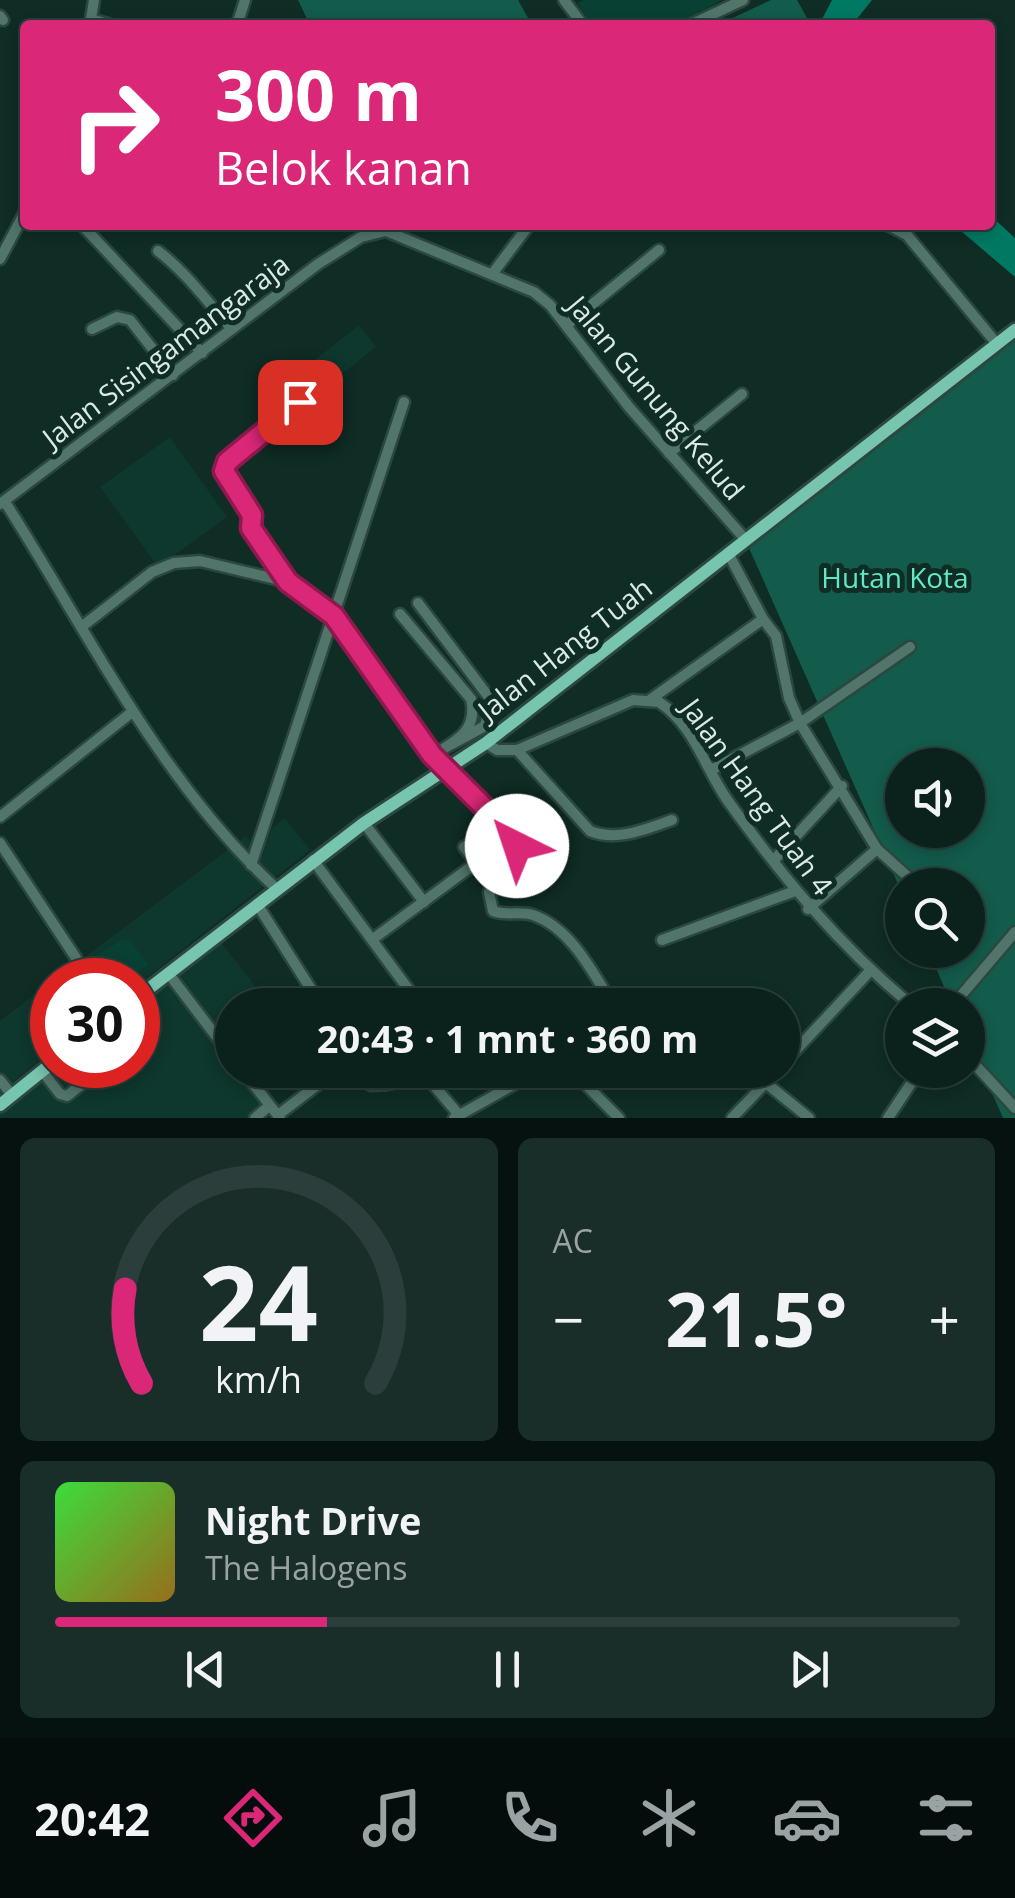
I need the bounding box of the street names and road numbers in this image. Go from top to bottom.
street label: Jalan Sisingamangaraja [32,245,297,457]
street label: Jalan Gunung Kelud [558,285,754,508]
street label: Jalan Hang Tuah [467,568,659,730]
street label: Jalan Hang Tuah 4 [672,688,842,902]

